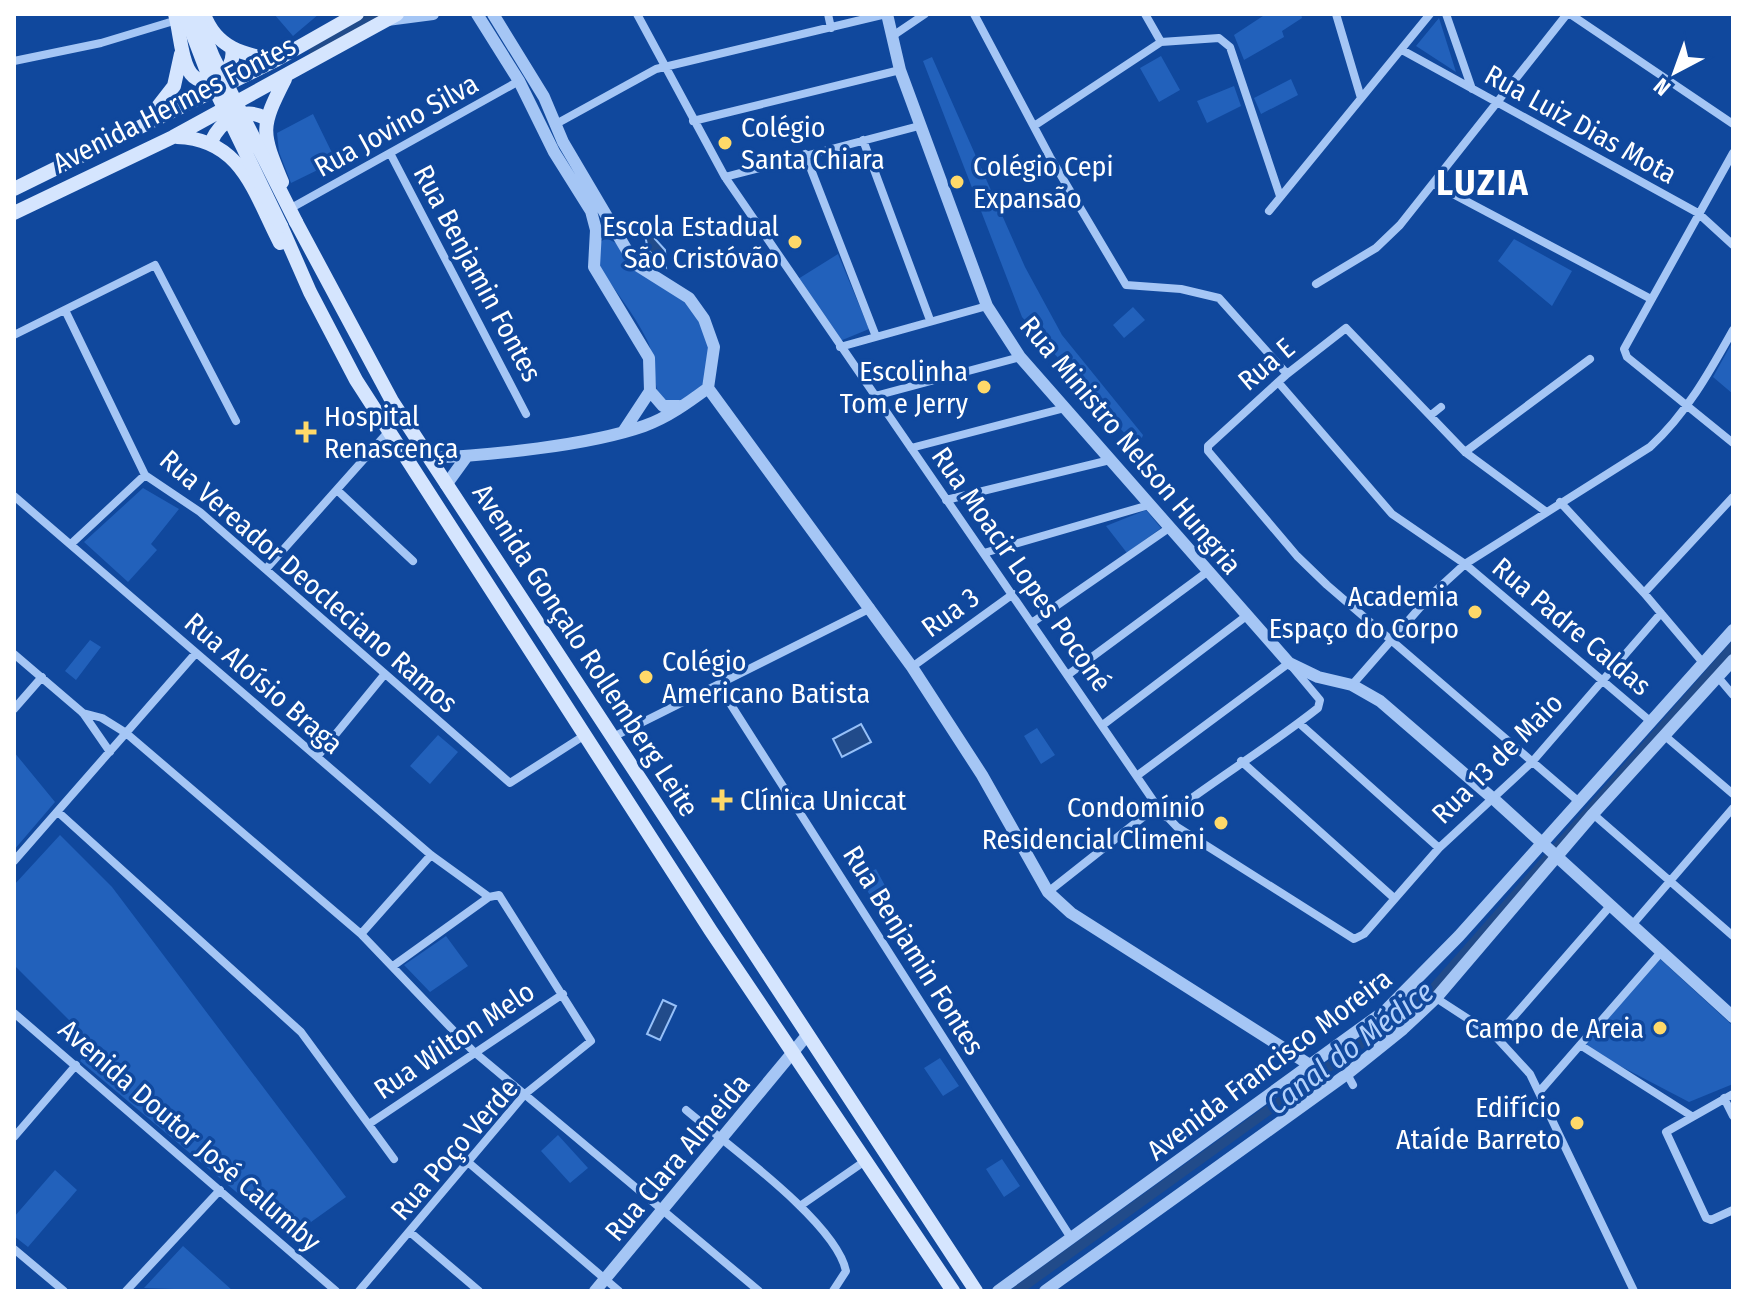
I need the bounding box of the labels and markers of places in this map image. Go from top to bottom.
place label: Colégio Santa Chiara [741,111,885,176]
marker: Colégio Santa Chiara [716,134,734,152]
place label: Colégio Cepi Expansão [973,150,1113,215]
marker: Colégio Cepi Expansão [948,173,966,191]
place label: Escola Estadual São Cristóvão [602,210,779,275]
marker: Escola Estadual São Cristóvão [786,233,804,251]
place label: Escolinha Tom e Jerry [840,355,969,420]
marker: Escolinha Tom e Jerry [975,378,993,396]
place label: Hospital Renascença [324,400,458,465]
marker: Hospital Renascença [295,421,317,443]
place label: Academia Espaço do Corpo [1269,580,1459,645]
marker: Academia Espaço do Corpo [1466,603,1484,621]
place label: Colégio Americano Batista [662,645,870,710]
marker: Colégio Americano Batista [637,668,655,686]
place label: Clínica Uniccat [740,784,907,817]
marker: Clínica Uniccat [711,789,733,811]
place label: Condomínio Residencial Climeni [982,791,1205,856]
marker: Condomínio Residencial Climeni [1212,814,1230,832]
place label: Campo de Areia [1465,1012,1644,1045]
marker: Campo de Areia [1651,1019,1669,1037]
place label: Edifício Ataíde Barreto [1396,1091,1561,1156]
marker: Edifício Ataíde Barreto [1568,1114,1586,1132]

